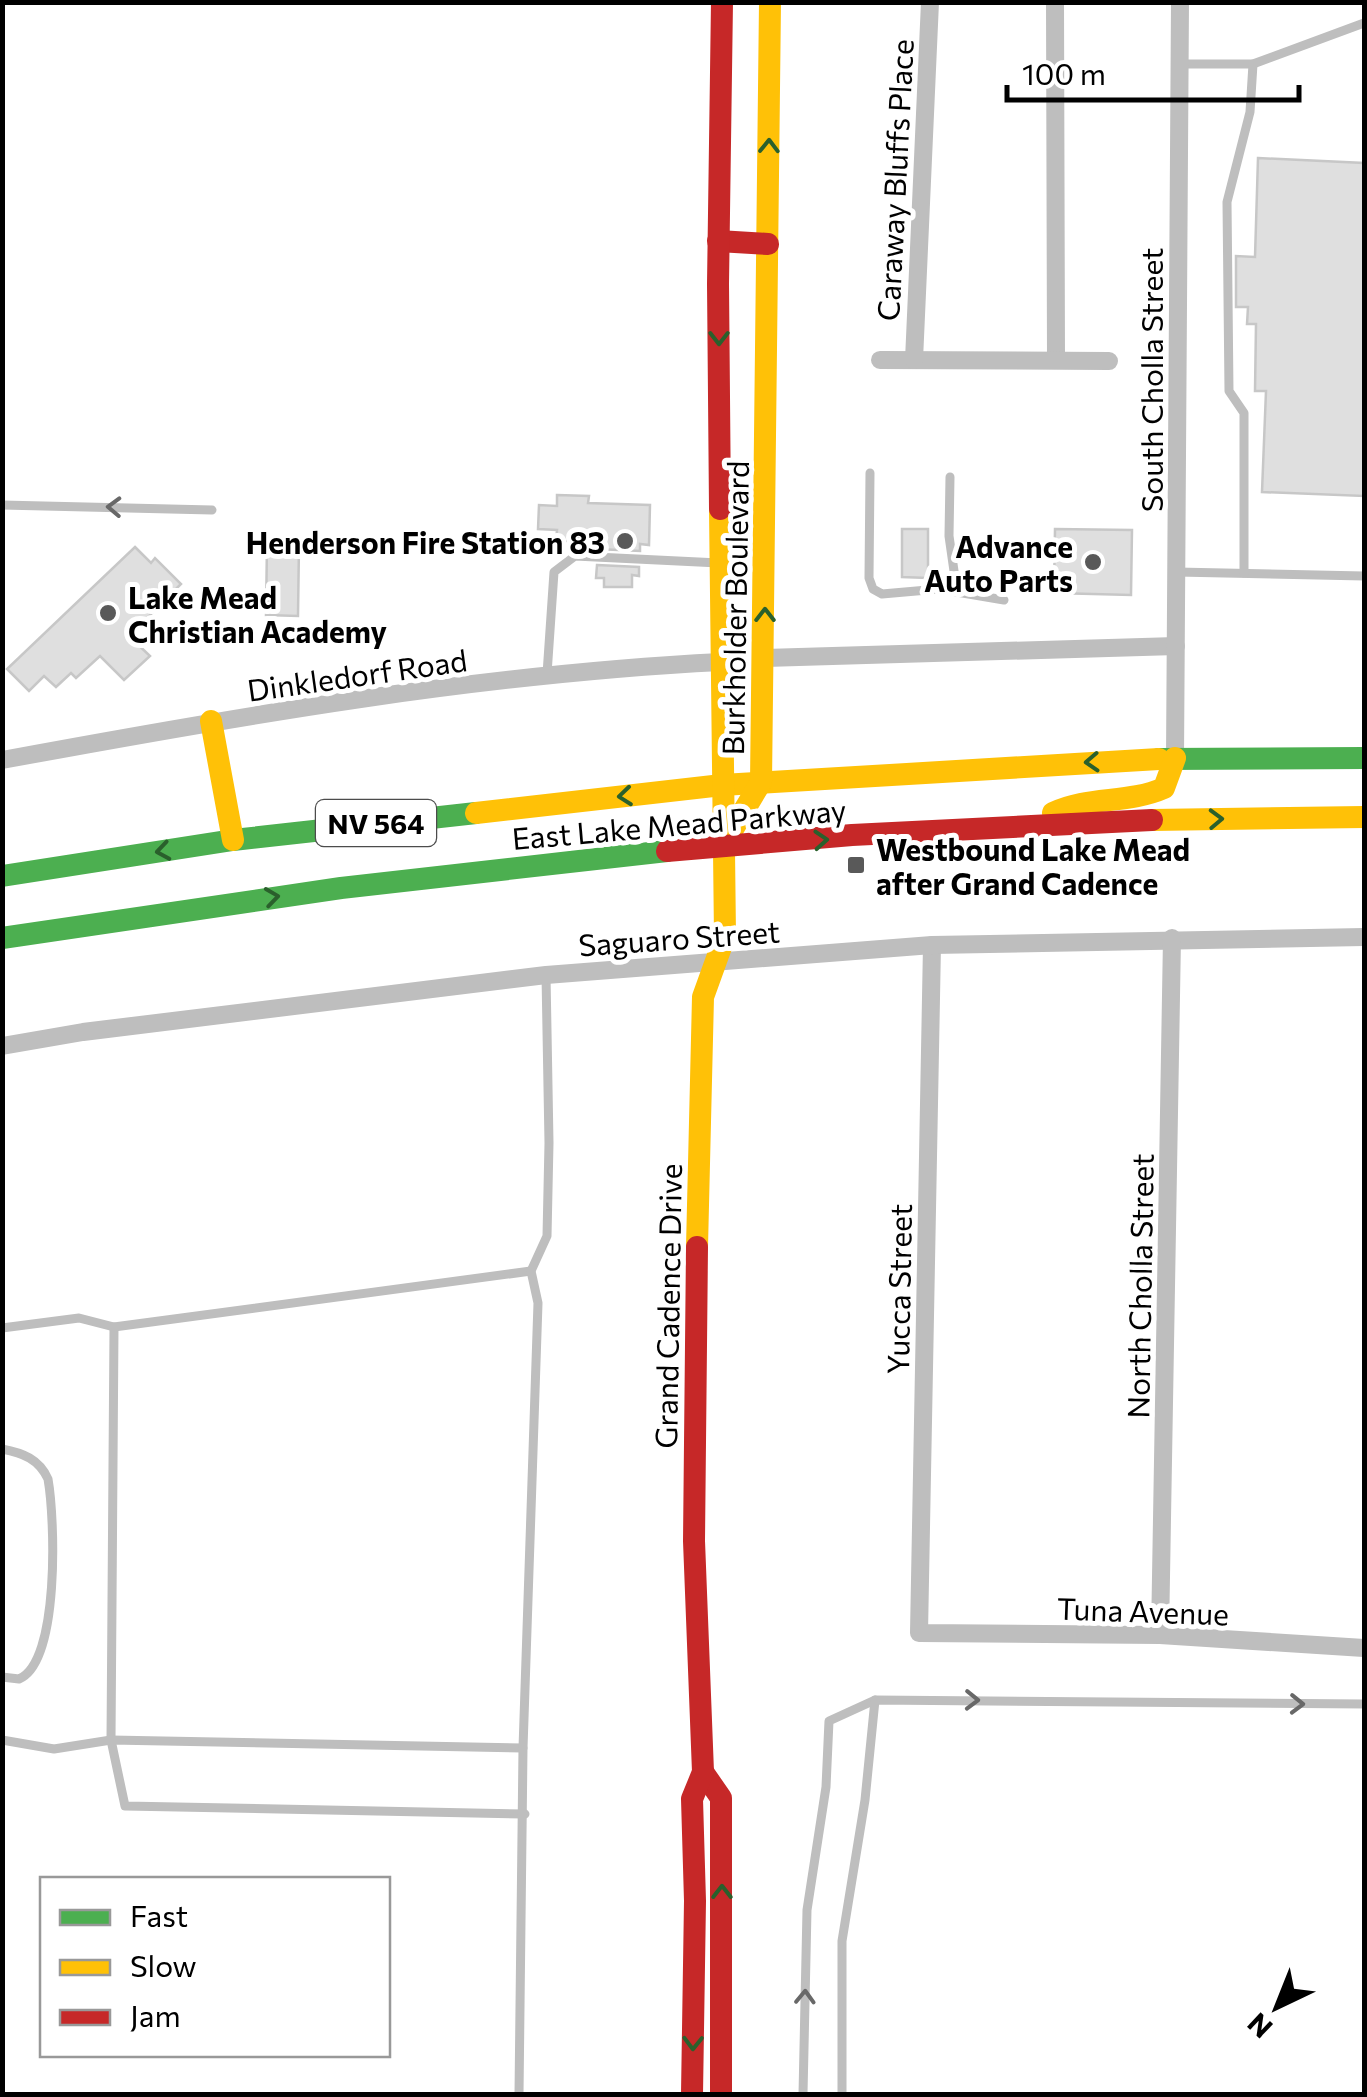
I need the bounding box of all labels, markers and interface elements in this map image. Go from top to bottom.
street label: Caraway Bluffs Place [868,38,920,322]
scale bar [1007,40,1300,102]
text: 100 m [1022,54,1106,91]
one-way arrow [758,138,780,154]
street label: South Cholla Street [1132,248,1169,512]
one-way arrow [708,332,730,347]
street label: Burkholder Boulevard [713,460,755,756]
one-way arrow [106,497,122,518]
place label: Henderson Fire Station 83 [246,523,605,560]
place label: Advance Auto Parts [924,527,1073,598]
marker: Henderson Fire Station 83 [614,530,636,552]
marker: Advance Auto Parts [1082,551,1104,573]
place label: Lake Mead Christian Academy [128,578,388,649]
marker: Lake Mead Christian Academy [97,602,119,624]
one-way arrow [754,606,776,622]
street label: Dinkledorf Road [245,640,469,708]
one-way arrow [1084,752,1100,773]
one-way arrow [616,785,632,806]
street label: East Lake Mead Parkway [510,790,848,856]
road number: NV 564 [316,800,436,846]
one-way arrow [1208,809,1224,830]
one-way arrow [814,829,830,851]
place label: Westbound Lake Mead after Grand Cadence [876,830,1190,901]
one-way arrow [155,839,171,860]
marker: Westbound Lake Mead after Grand Cadence [845,854,867,876]
one-way arrow [264,887,280,908]
street label: Saguaro Street [577,912,781,962]
street label: North Cholla Street [1118,1153,1160,1419]
street label: Grand Cadence Drive [646,1163,688,1449]
street label: Yucca Street [878,1204,918,1374]
street label: Tuna Avenue [1056,1589,1230,1631]
one-way arrow [965,1690,981,1711]
one-way arrow [1290,1693,1306,1714]
legend [40,1877,390,2057]
one-way arrow [711,1884,733,1900]
text: Fast [130,1896,188,1933]
text: Slow [130,1946,197,1983]
north arrow [1227,1957,1327,2057]
one-way arrow [794,1989,815,2005]
text: Jam [130,1996,181,2033]
text: N [1240,2006,1279,2046]
one-way arrow [682,2035,703,2051]

